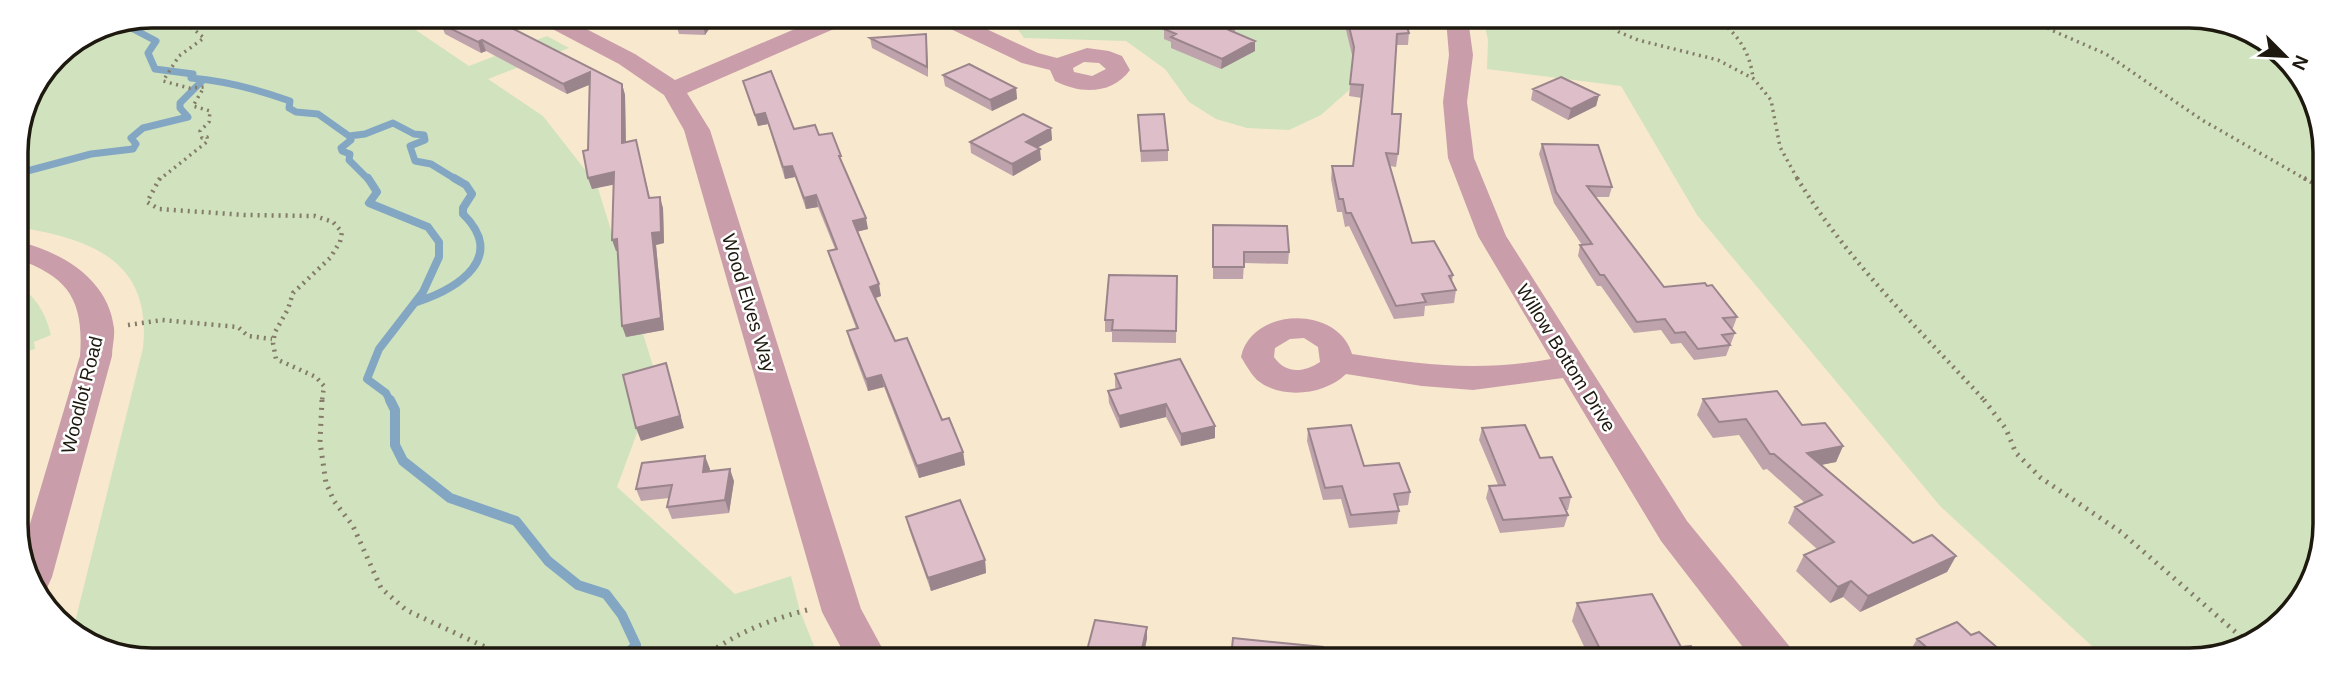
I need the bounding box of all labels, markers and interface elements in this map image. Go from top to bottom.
north arrow [2250,21,2320,91]
text: N [2288,52,2312,73]
street label: Wood Elves Way [718,231,780,375]
street label: Willow Bottom Drive [1512,280,1620,436]
street label: Woodlot Road [57,334,107,456]

